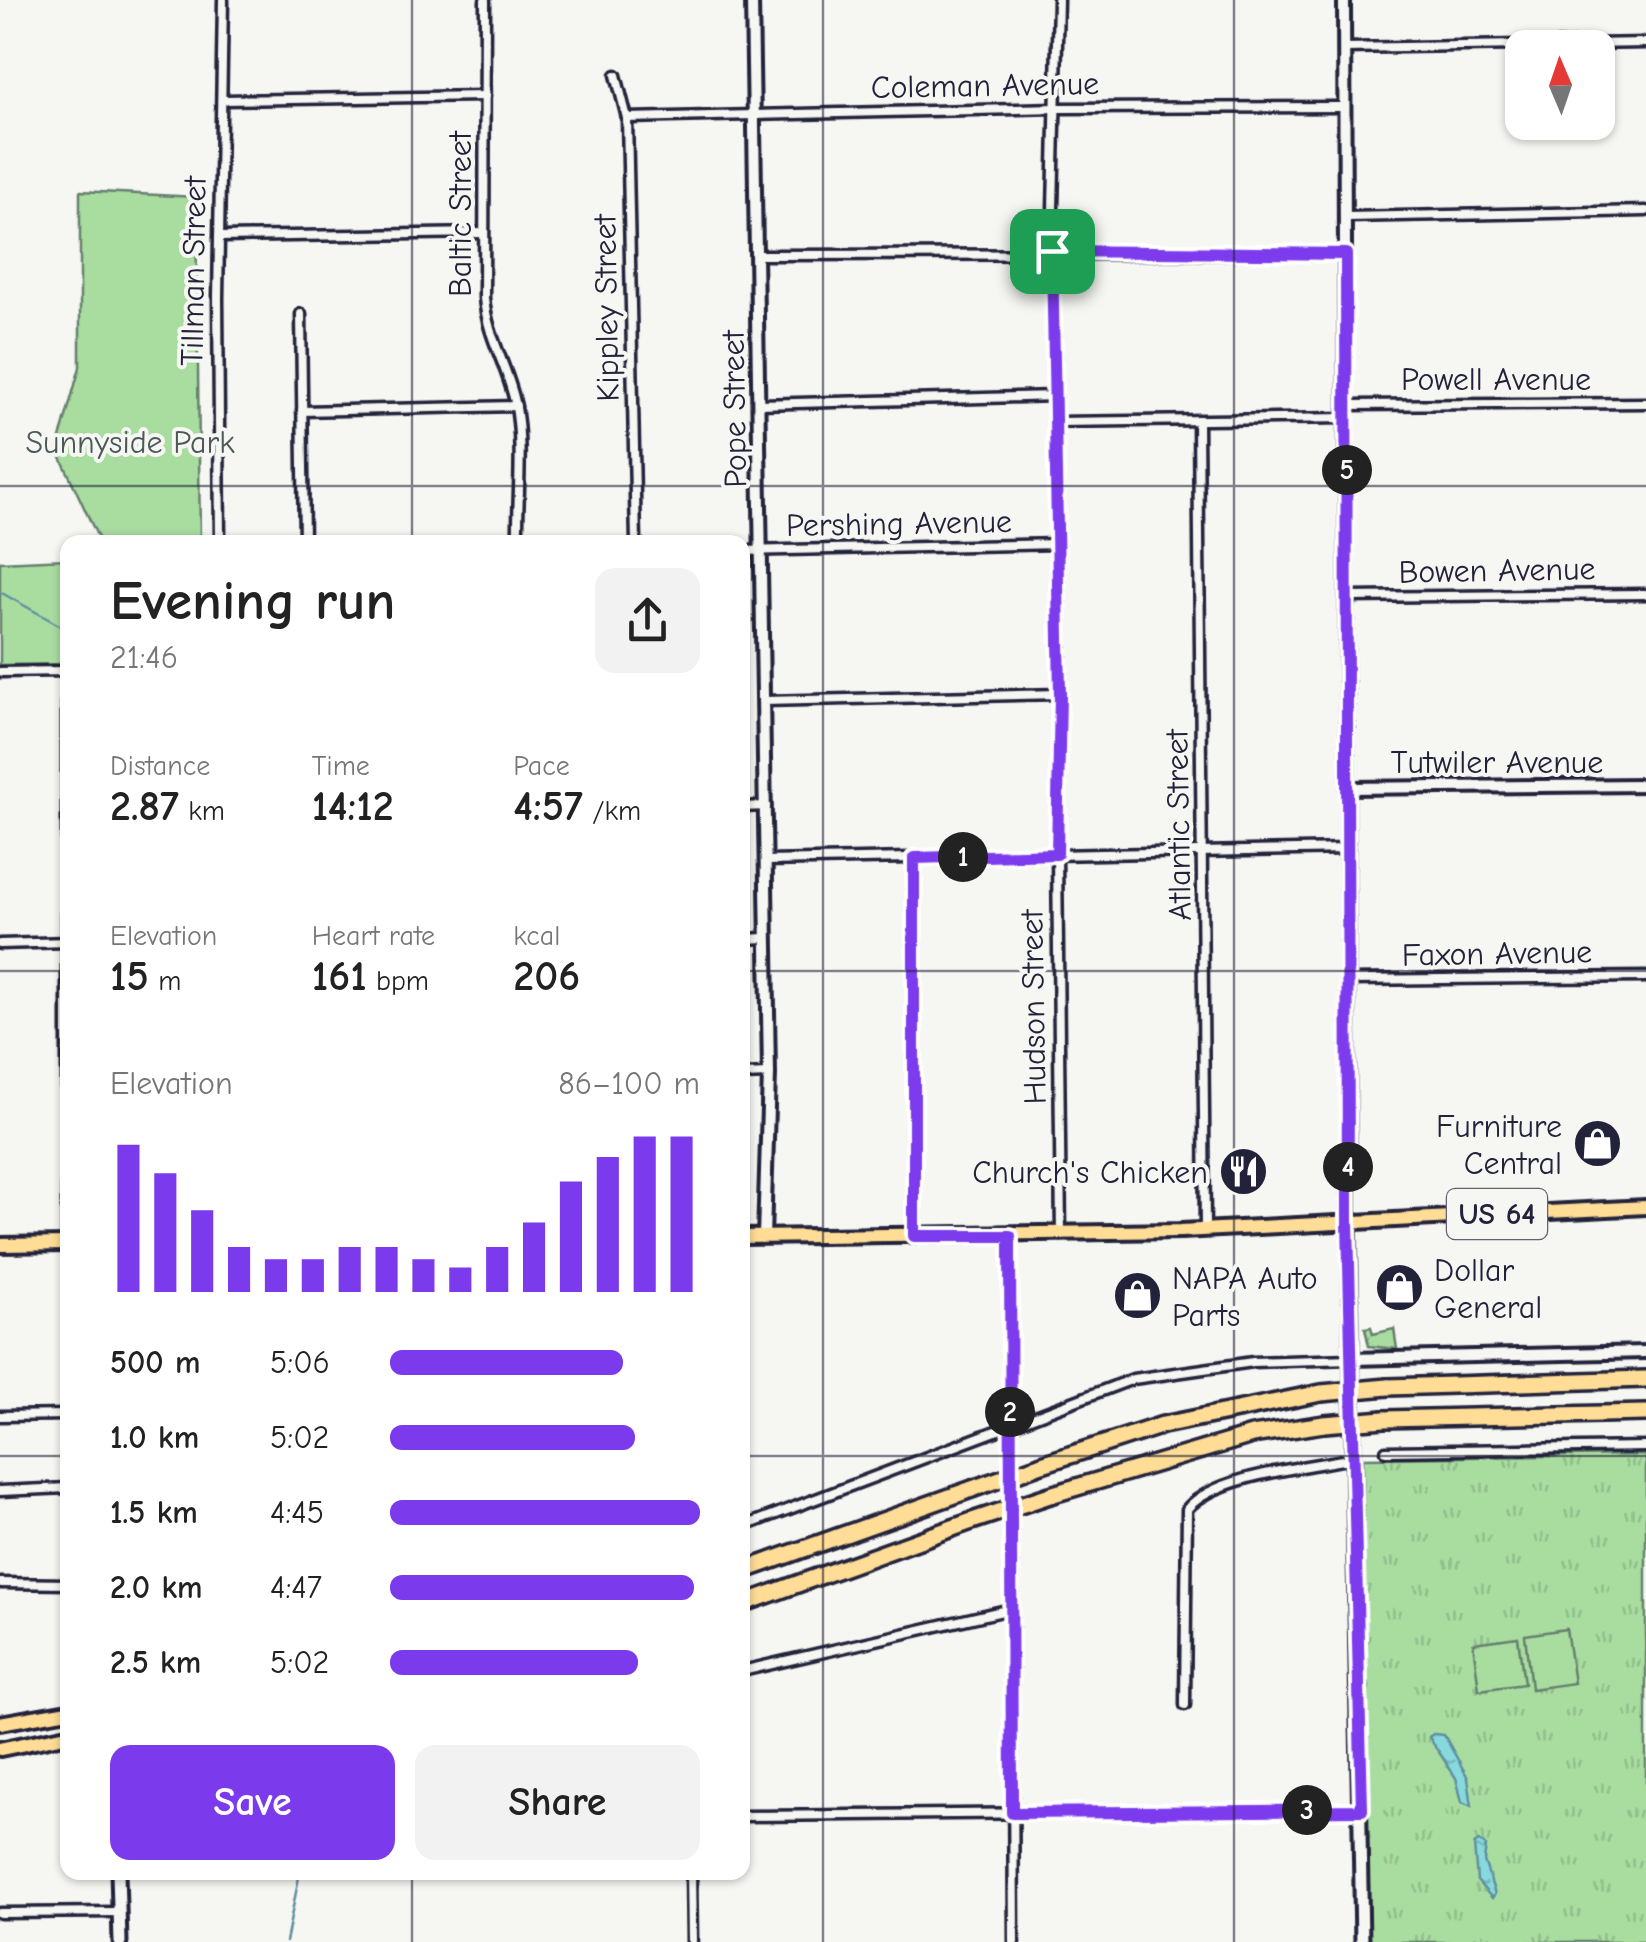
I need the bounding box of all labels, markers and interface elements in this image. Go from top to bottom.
north arrow [1505,30,1615,140]
map controls [1505,30,1615,140]
street label: Coleman Avenue [870,65,1100,106]
street label: Baltic Street [442,130,479,297]
street label: Tillman Street [173,175,214,366]
pin [1010,209,1095,294]
street label: Kippley Street [586,213,627,402]
icon: arrive [1025,224,1080,279]
street label: Pope Street [715,329,754,488]
street label: Powell Avenue [1401,361,1591,398]
park label: Sunnyside Park [25,424,235,461]
pin: 5 [1322,445,1372,495]
text: 5 [1340,454,1354,486]
street label: Pershing Avenue [786,503,1012,544]
street label: Bowen Avenue [1398,550,1596,591]
button: share [595,568,700,673]
text: Evening run [110,569,395,633]
text: 21:46 [110,639,178,676]
street label: Atlantic Street [1158,728,1199,921]
street label: Tutwiler Avenue [1391,744,1603,781]
text: Distance [110,750,210,782]
text: Time [312,750,370,782]
text: Pace [513,750,570,782]
text: 2.87 [110,782,179,831]
text: 14:12 [312,782,394,831]
text: 4:57 [513,782,583,831]
text: km [179,795,225,827]
text: /km [583,795,641,827]
pin: 1 [938,832,988,882]
text: 1 [957,841,969,873]
street label: Hudson Street [1013,908,1054,1105]
text: Elevation [110,920,217,952]
text: Heart rate [312,920,435,952]
text: kcal [513,920,560,952]
street label: Faxon Avenue [1402,933,1593,974]
text: 15 [110,952,149,1001]
text: 161 [312,952,367,1001]
text: 206 [513,952,580,1001]
text: m [149,965,181,997]
text: bpm [367,965,429,997]
text: Elevation [110,1065,233,1102]
text: 86–100 m [558,1065,700,1102]
place label: Furniture Central [1436,1108,1562,1182]
shop icon: Furniture Central [1571,1118,1623,1170]
pin: 4 [1323,1142,1373,1192]
restaurant icon: Church's Chicken [1217,1146,1269,1198]
text: 4 [1341,1151,1355,1183]
place label: Church's Chicken [972,1154,1208,1191]
road number: US 64 [1447,1189,1547,1239]
place label: Dollar General [1434,1252,1542,1326]
place label: NAPA Auto Parts [1172,1260,1318,1334]
shop icon: Dollar General [1373,1262,1425,1314]
shop icon: NAPA Auto Parts [1111,1270,1163,1322]
text: 500 m [110,1344,200,1381]
text: 5:06 [270,1344,330,1381]
pin: 2 [985,1387,1035,1437]
text: 2 [1003,1396,1017,1428]
text: 1.0 km [110,1419,199,1456]
text: 5:02 [270,1419,329,1456]
text: 1.5 km [110,1494,198,1531]
text: 4:45 [270,1494,324,1531]
text: 2.0 km [110,1569,202,1606]
text: 4:47 [270,1569,322,1606]
text: 2.5 km [110,1644,201,1681]
text: 5:02 [270,1644,329,1681]
button: Save [110,1745,395,1860]
button: Share [415,1745,700,1860]
pin: 3 [1282,1785,1332,1835]
text: 3 [1300,1794,1314,1826]

